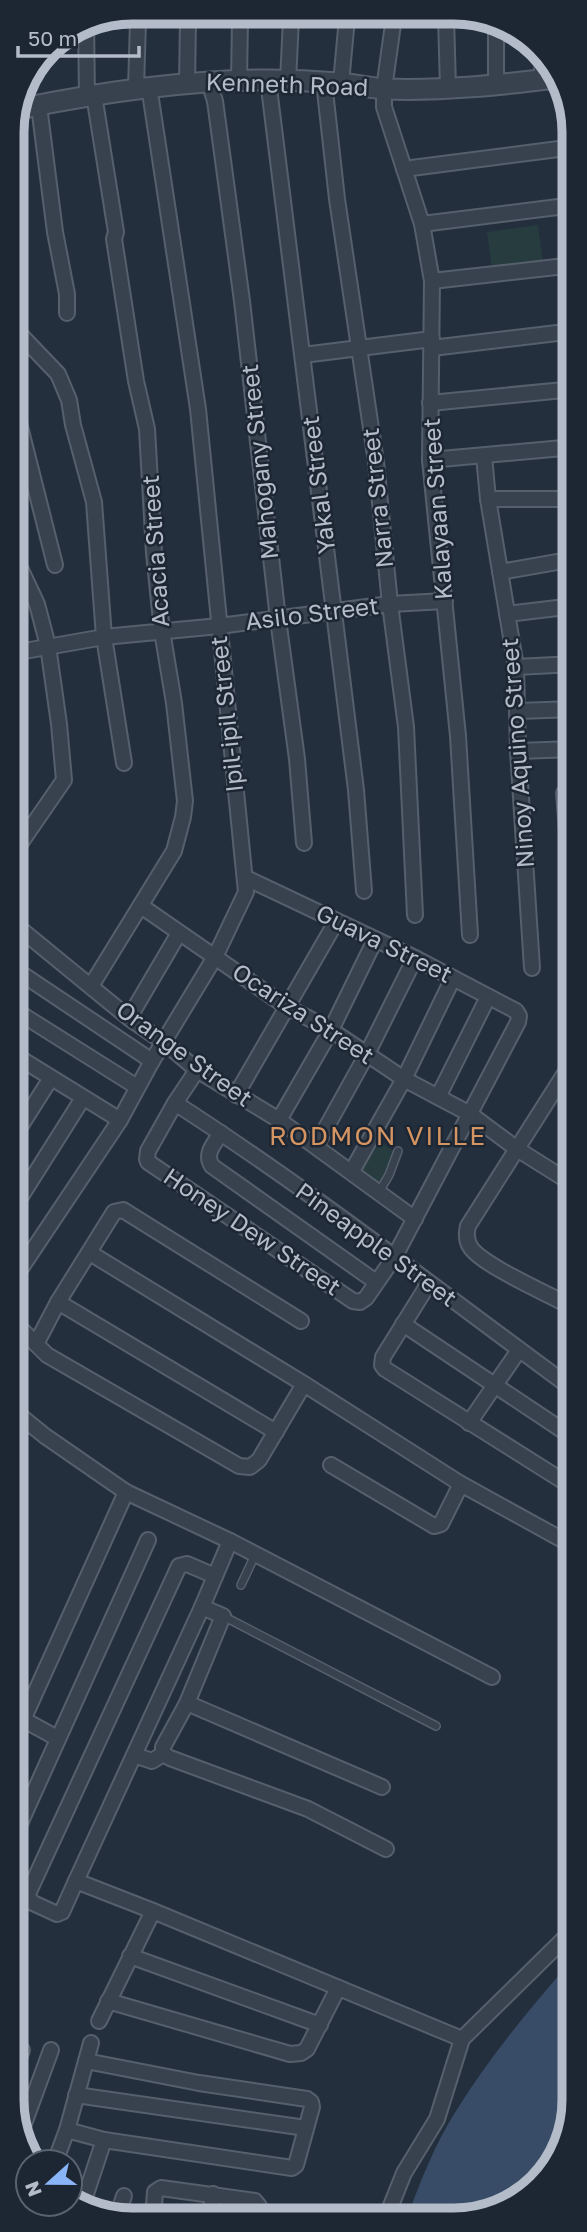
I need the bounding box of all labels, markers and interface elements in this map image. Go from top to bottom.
scale bar [18,14,138,58]
text: 50 m [28,25,77,51]
street label: Kenneth Road [205,66,369,101]
street label: Mahogany Street [234,363,283,561]
street label: Yakal Street [295,415,340,556]
street label: Kalayaan Street [416,417,457,601]
street label: Narra Street [355,427,398,570]
street label: Acacia Street [135,474,174,628]
street label: Asilo Street [244,590,380,635]
street label: Ipil-ipil Street [203,635,248,794]
street label: Ninoy Aquino Street [494,637,539,869]
street label: Guava Street [312,897,457,988]
street label: Ocariza Street [228,956,380,1069]
street label: Orange Street [111,994,258,1112]
district label: RODMON VILLE [269,1120,487,1151]
street label: Honey Dew Street [159,1161,347,1301]
street label: Pineapple Street [291,1176,463,1312]
north arrow [14,2148,84,2218]
text: N [19,2178,46,2200]

